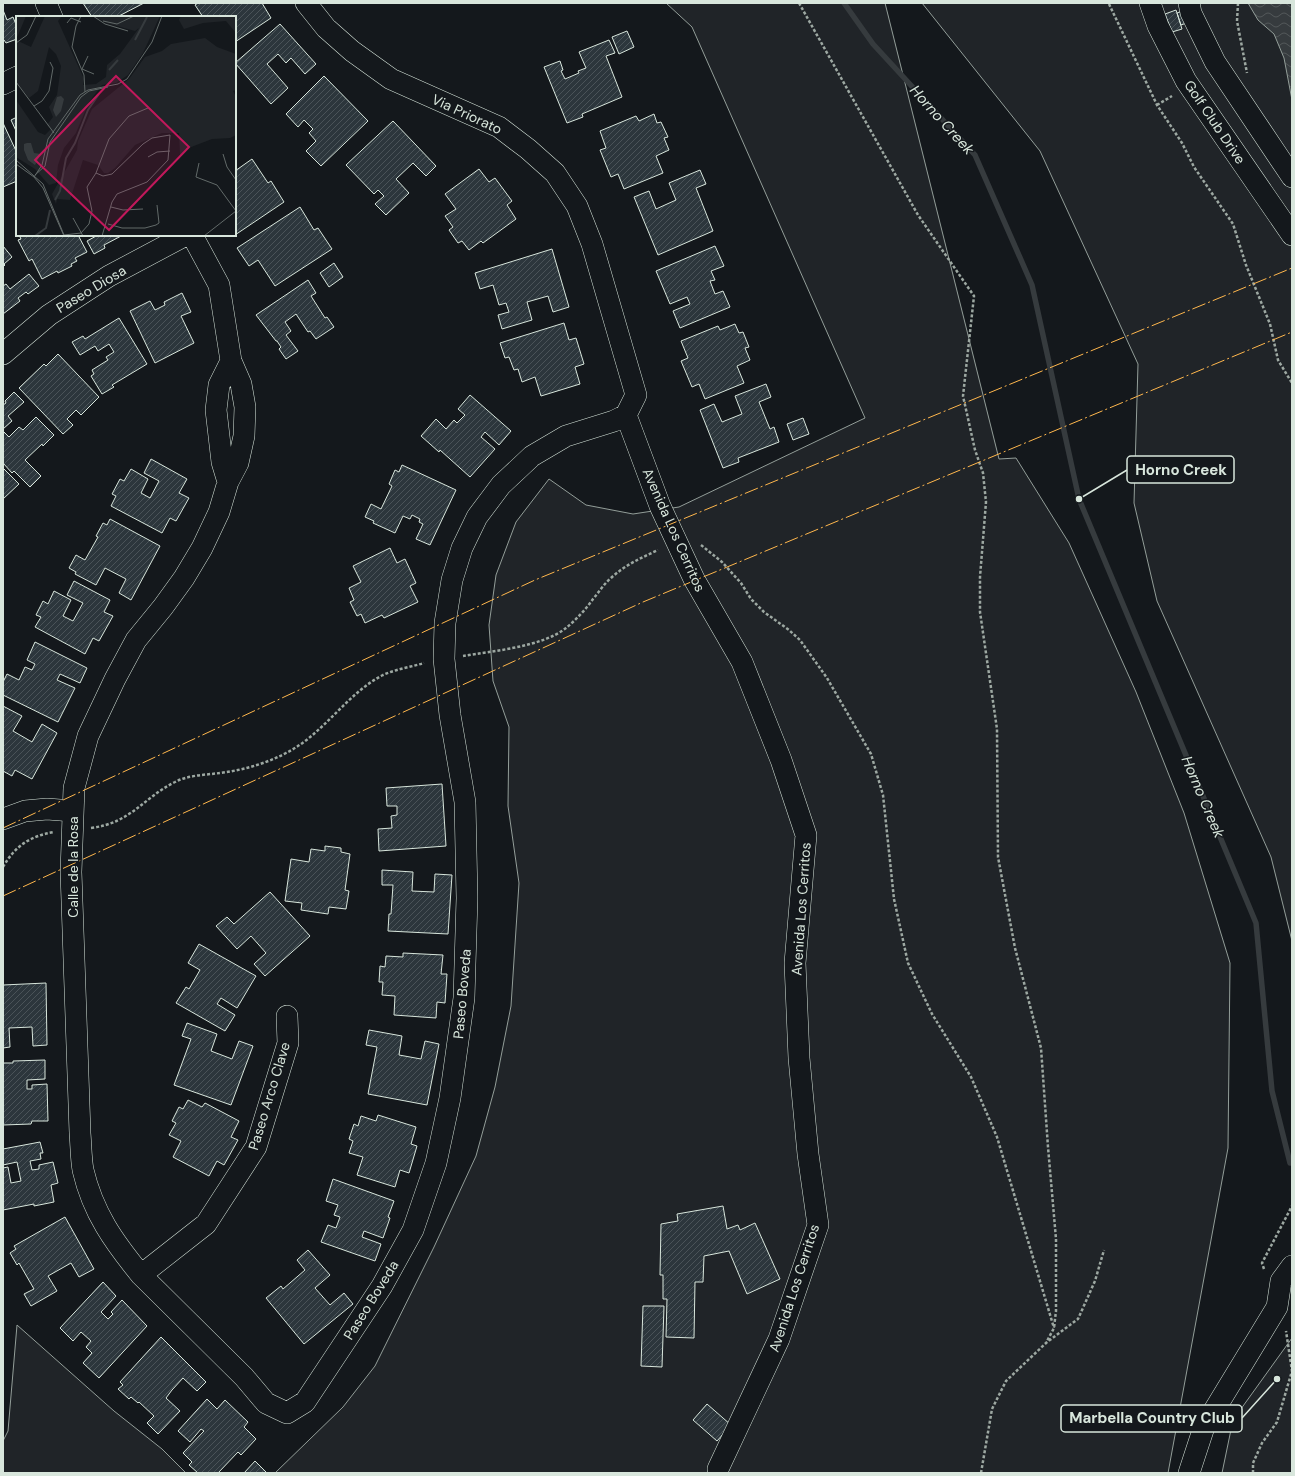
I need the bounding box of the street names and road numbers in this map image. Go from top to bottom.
street label: Golf Club Drive [1180,77,1250,167]
street label: Via Priorato [429,90,505,138]
street label: Paseo Diosa [53,261,129,317]
street label: Avenida Los Cerritos [639,465,709,595]
street label: Calle de la Rosa [64,816,82,918]
street label: Avenida Los Cerritos [787,842,815,976]
street label: Paseo Boveda [449,948,475,1040]
street label: Paseo Arco Clave [244,1040,294,1152]
street label: Avenida Los Cerritos [765,1222,823,1354]
street label: Paseo Boveda [339,1257,403,1343]

